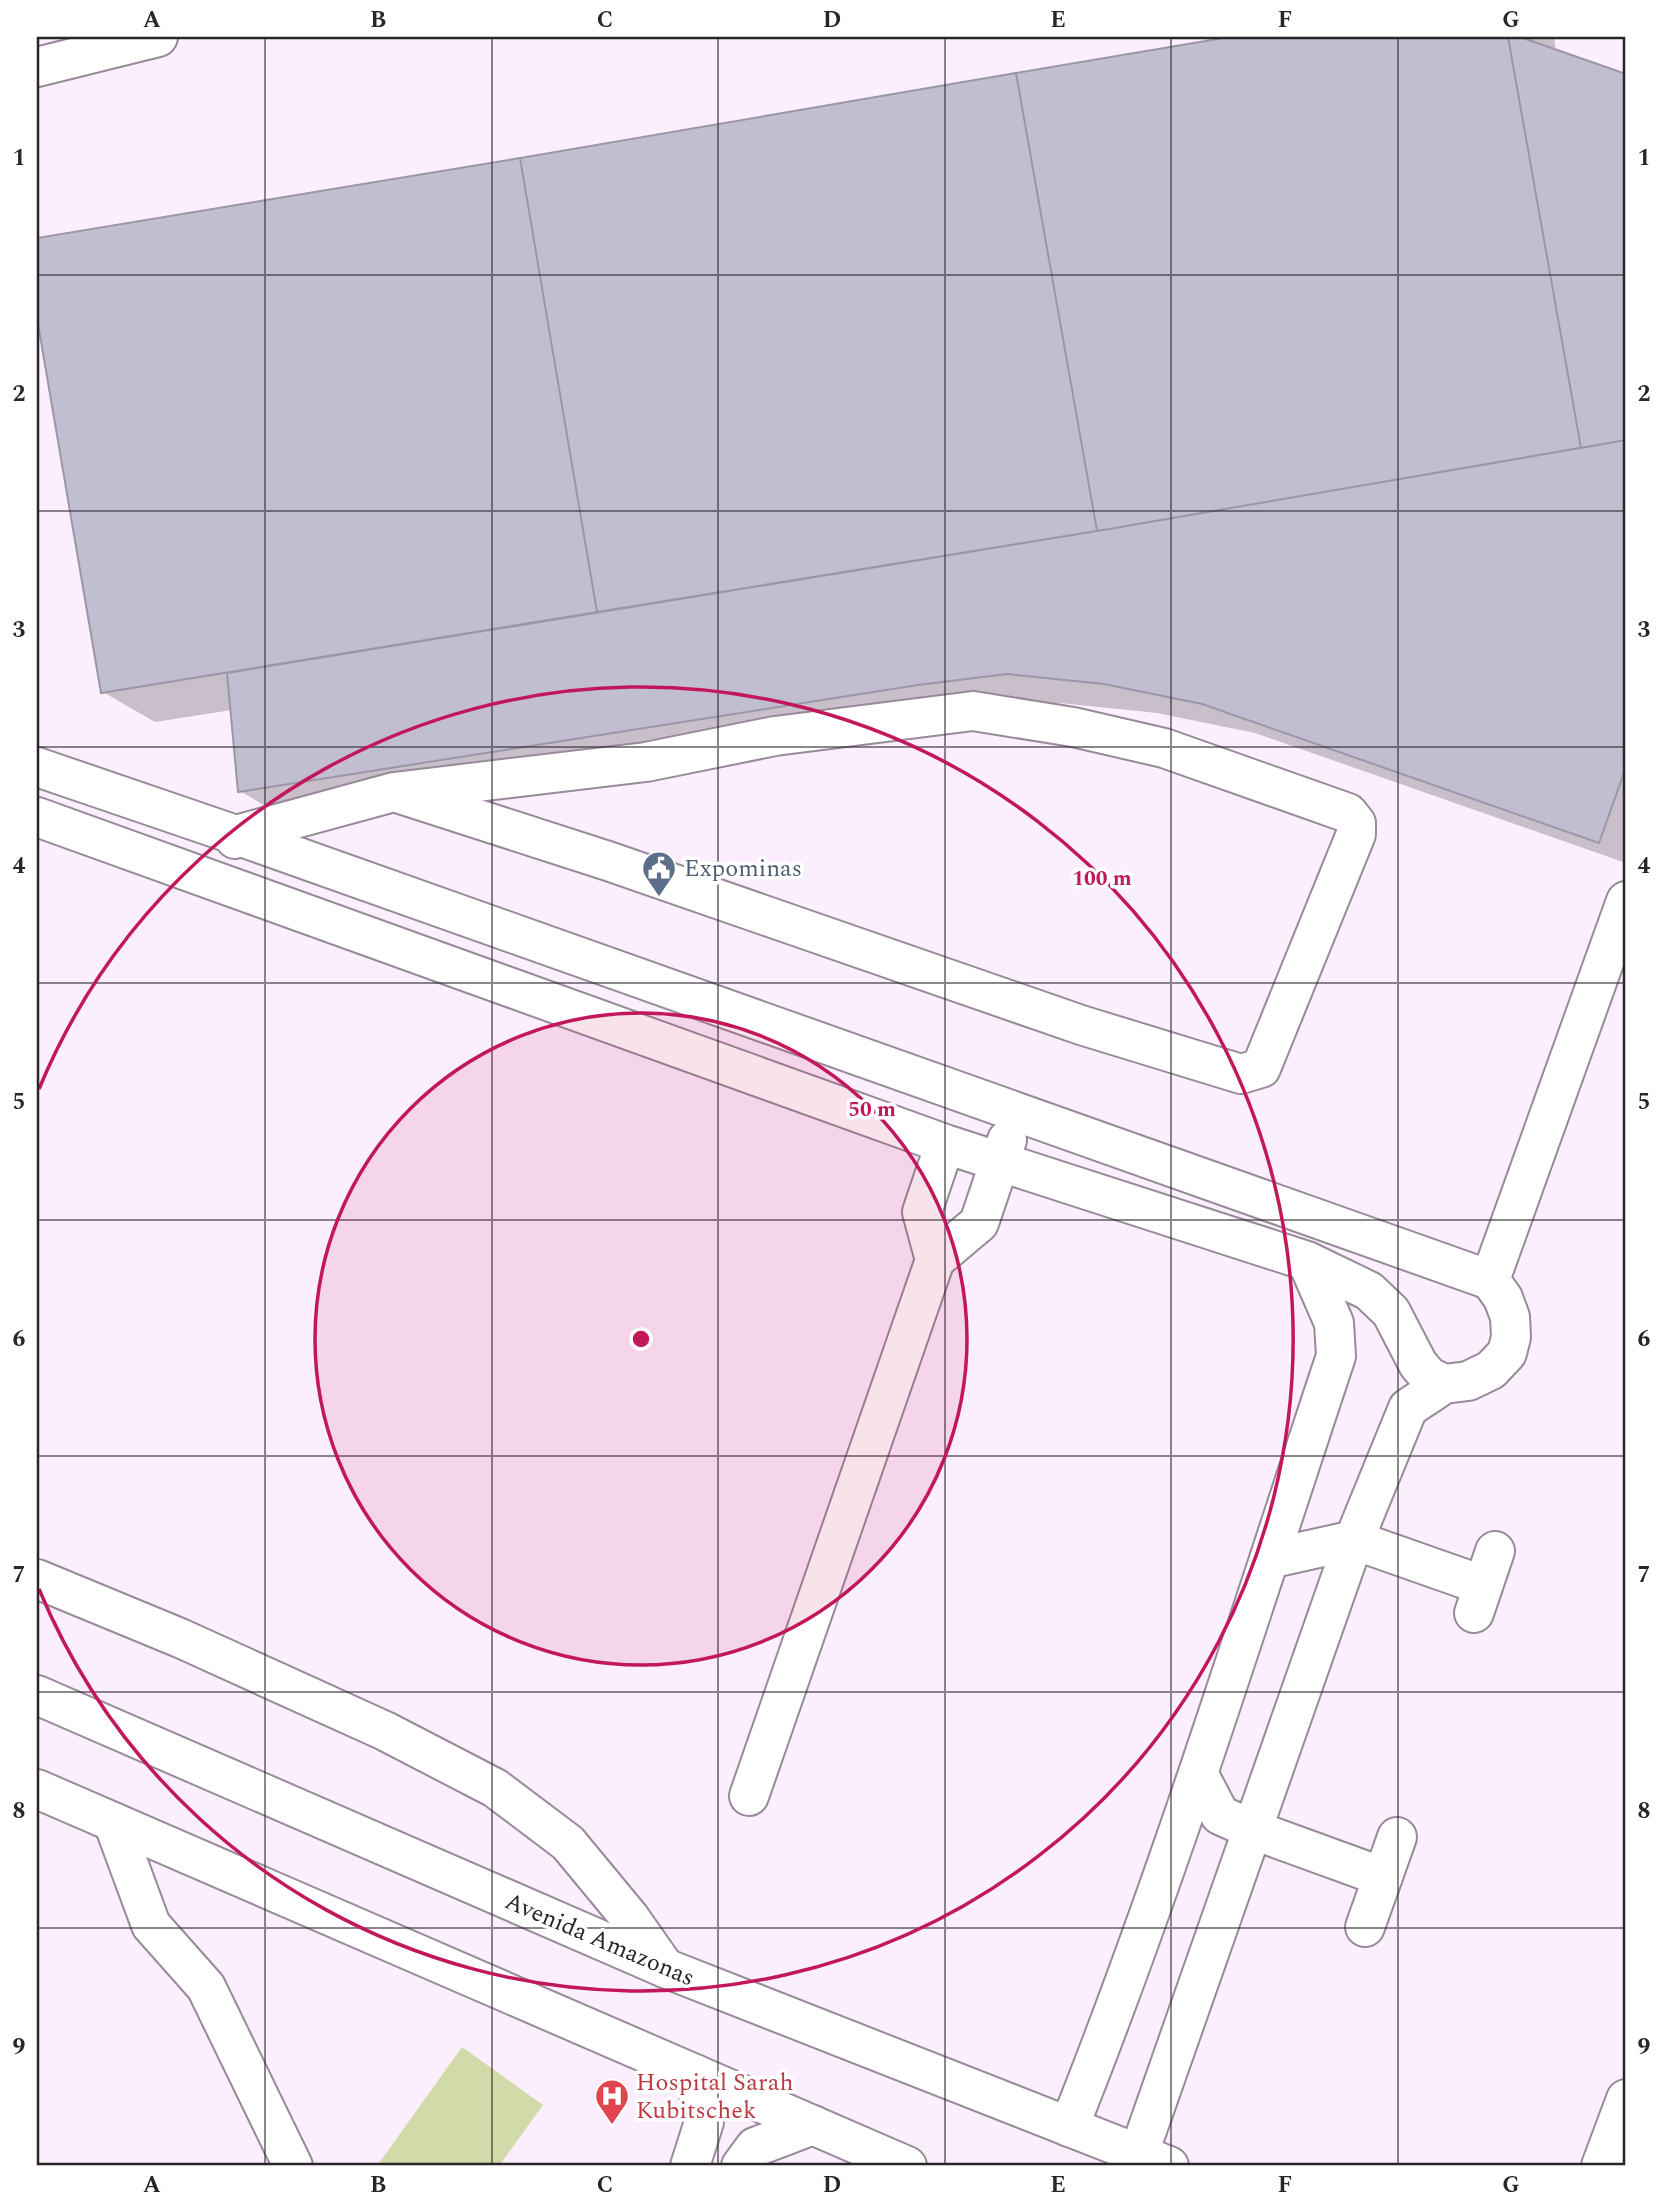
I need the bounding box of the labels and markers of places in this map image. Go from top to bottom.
public building icon: Expominas [640,849,678,898]
place label: Expominas [684,851,802,887]
centre of rings [629,1327,653,1351]
place label: Hospital Sarah Kubitschek [636,2065,793,2129]
hospital icon: Hospital Sarah Kubitschek [593,2077,631,2126]

